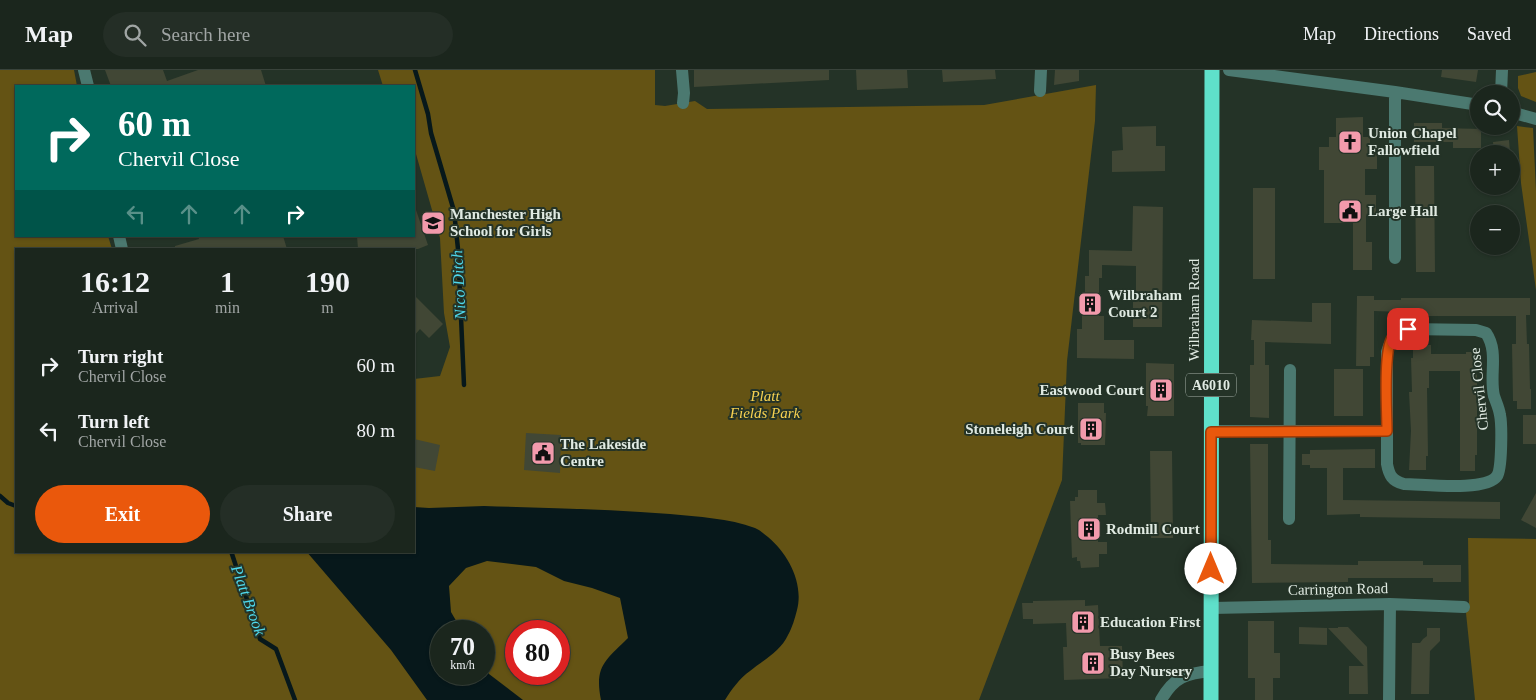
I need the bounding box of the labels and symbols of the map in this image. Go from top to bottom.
place label: Union Chapel Fallowfield [1368,125,1457,158]
church icon: Union Chapel Fallowfield [1337,129,1363,155]
public building icon: Large Hall [1337,198,1363,224]
place label: Large Hall [1368,203,1438,219]
place label: Manchester High School for Girls [450,206,562,239]
school or university icon: Manchester High School for Girls [420,210,446,236]
water label: Nico Ditch [448,250,469,321]
street label: Wilbraham Road [1186,258,1202,361]
place label: Wilbraham Court 2 [1108,287,1182,320]
building icon: Wilbraham Court 2 [1077,291,1103,317]
pin [1387,308,1429,350]
street label: Chervil Close [1467,347,1491,431]
road number: A6010 [1186,374,1236,396]
building icon: Eastwood Court [1148,377,1174,403]
place label: Eastwood Court [1039,382,1144,398]
park label: Platt Fields Park [729,388,801,421]
building icon: Stoneleigh Court [1078,416,1104,442]
place label: Stoneleigh Court [965,421,1074,437]
place label: The Lakeside Centre [560,436,647,469]
public building icon: The Lakeside Centre [530,440,556,466]
building icon: Rodmill Court [1076,516,1102,542]
place label: Rodmill Court [1106,521,1200,537]
position arrow [1184,542,1236,594]
water label: Platt Brook [228,562,269,639]
street label: Carrington Road [1288,580,1389,598]
building icon: Education First [1070,609,1096,635]
place label: Education First [1100,614,1200,630]
speed limit sign: 80 [505,620,570,685]
place label: Busy Bees Day Nursery [1110,646,1193,679]
building icon: Busy Bees Day Nursery [1080,650,1106,676]

